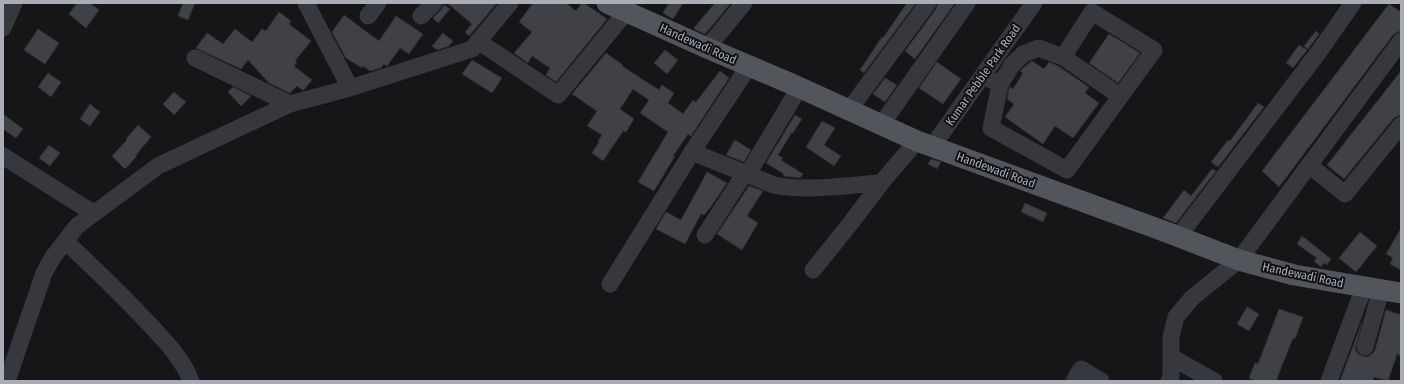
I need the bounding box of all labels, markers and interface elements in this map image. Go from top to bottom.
street label: Handewadi Road [657,21,739,67]
street label: Kumar Pebble Park Road [943,22,1023,128]
street label: Handewadi Road [955,149,1037,191]
street label: Handewadi Road [1261,260,1345,290]

